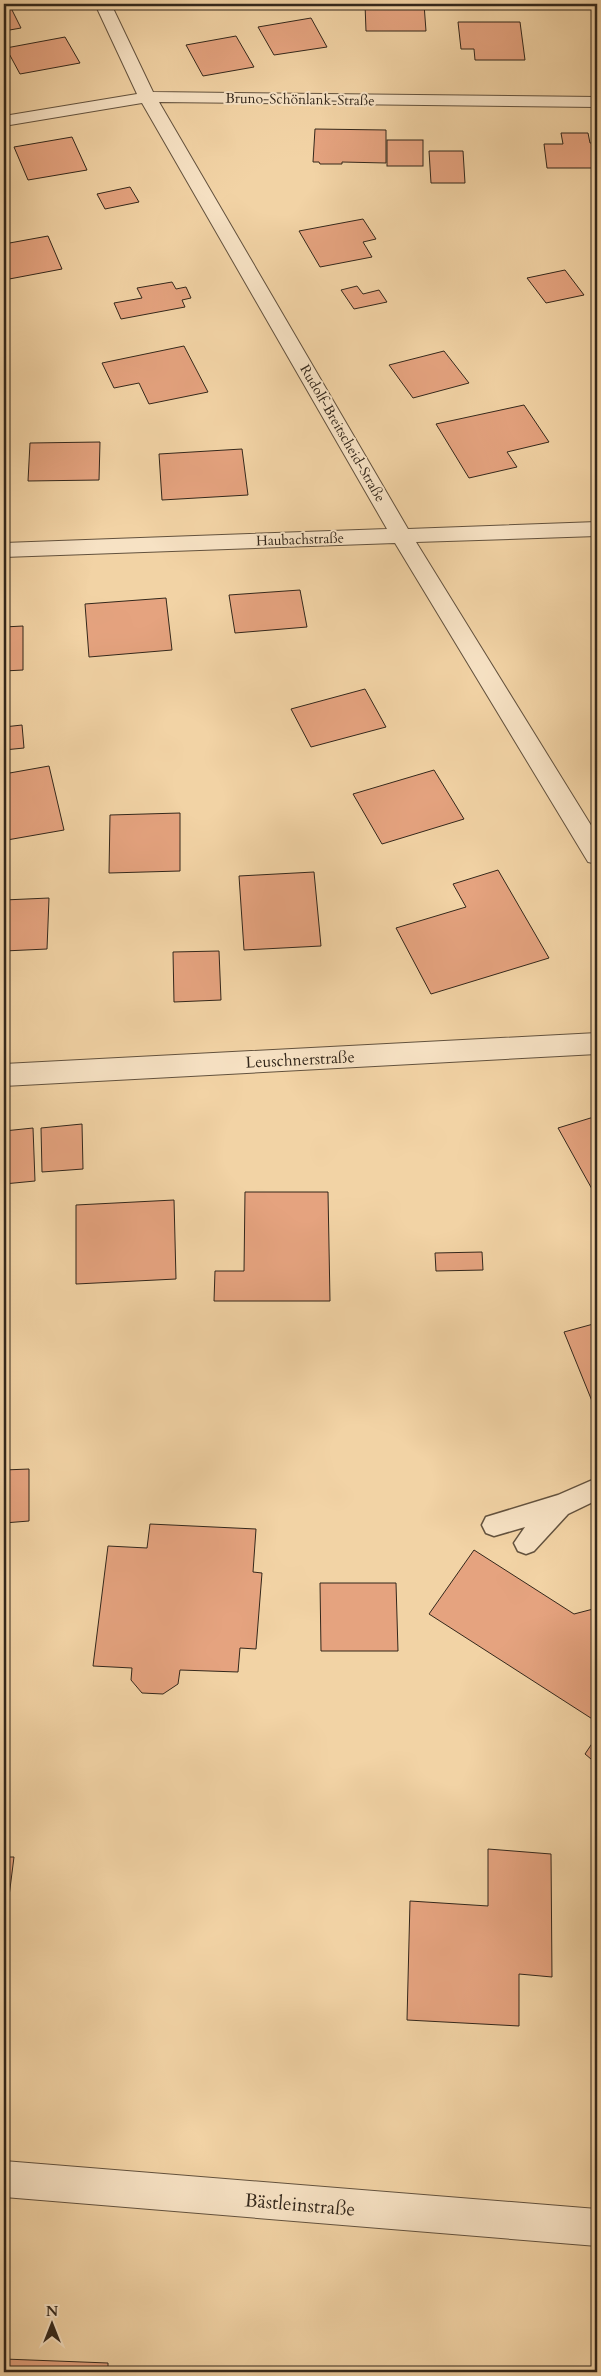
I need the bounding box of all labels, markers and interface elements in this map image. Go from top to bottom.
street label: Bruno-Schönlank-Straße [225,89,375,110]
street label: Rudolf-Breitscheid-Straße [295,361,390,505]
street label: Haubachstraße [256,528,344,551]
street label: Leuschnerstraße [245,1046,355,1074]
street label: Bästleinstraße [244,2187,356,2223]
north arrow [28,2298,78,2348]
text: N [46,2302,58,2321]

